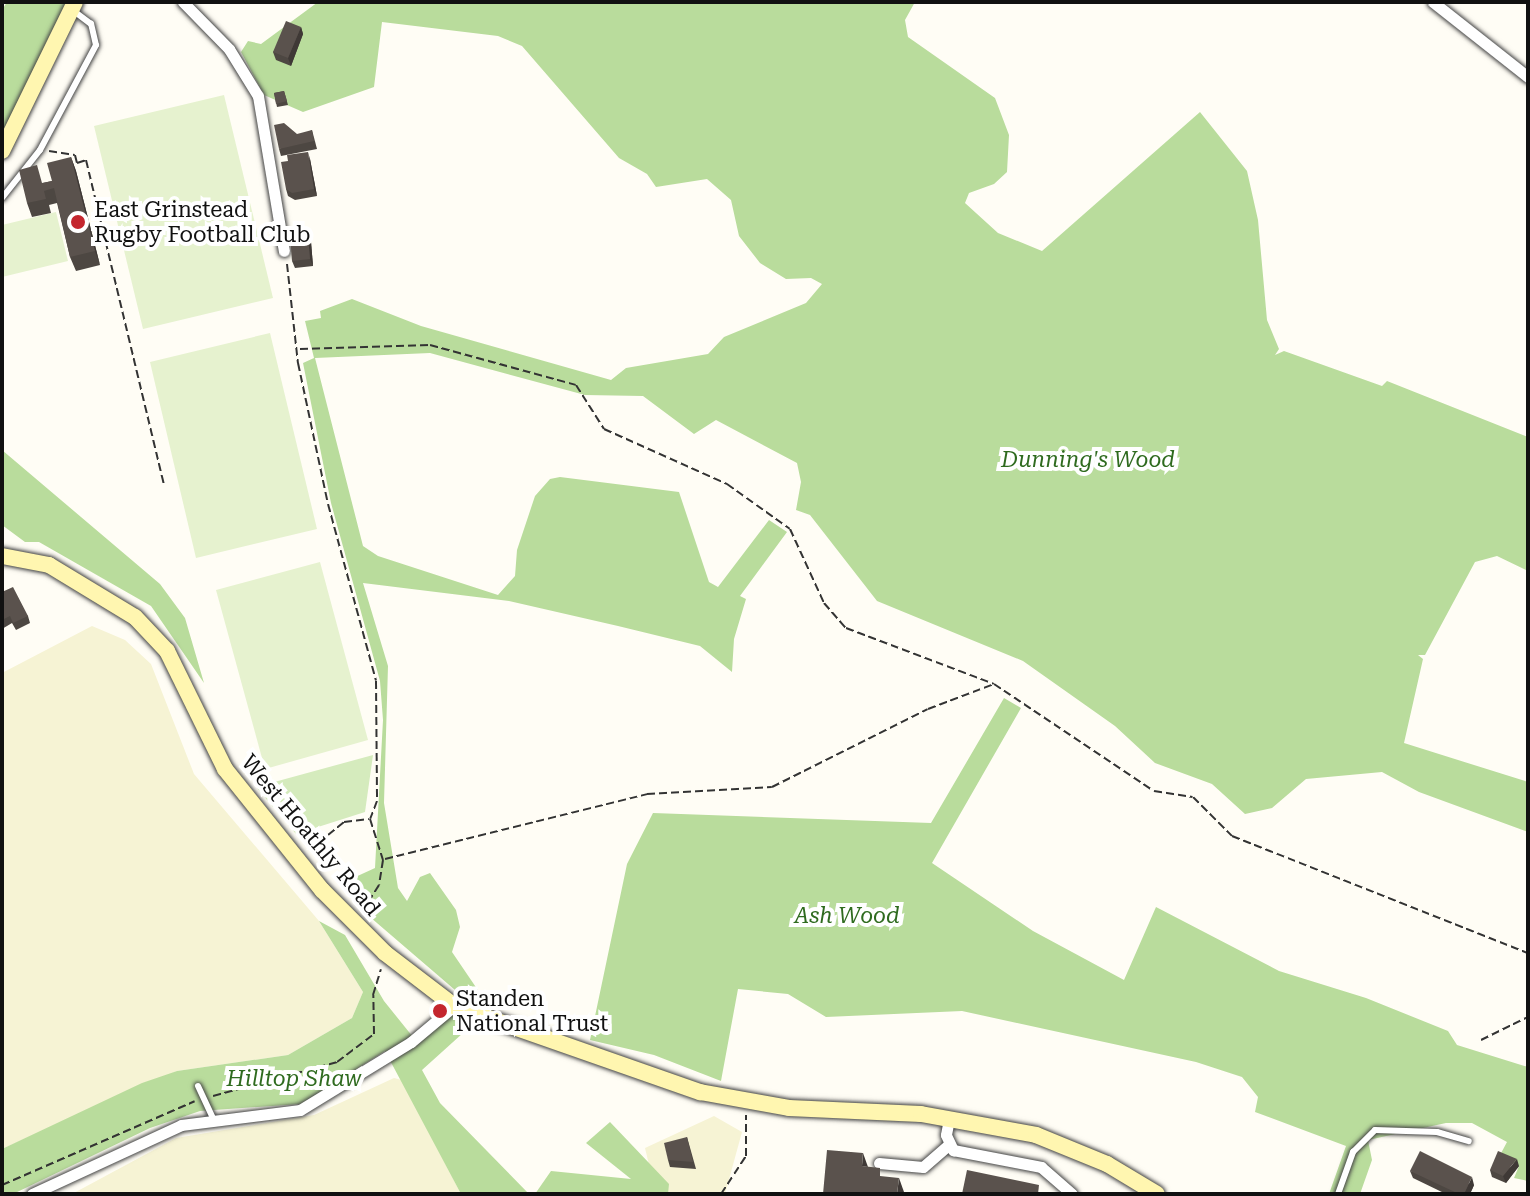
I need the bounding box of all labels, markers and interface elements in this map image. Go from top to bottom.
place label: East Grinstead Rugby Football Club [94,196,310,248]
marker: East Grinstead Rugby Football Club [69,213,87,231]
park label: Dunning's Wood [1001,447,1175,473]
street label: West Hoathly Road [236,749,386,921]
park label: Ash Wood [794,903,900,929]
place label: Standen National Trust [456,985,608,1036]
marker: Standen National Trust [431,1002,449,1020]
park label: Hilltop Shaw [226,1066,362,1092]

